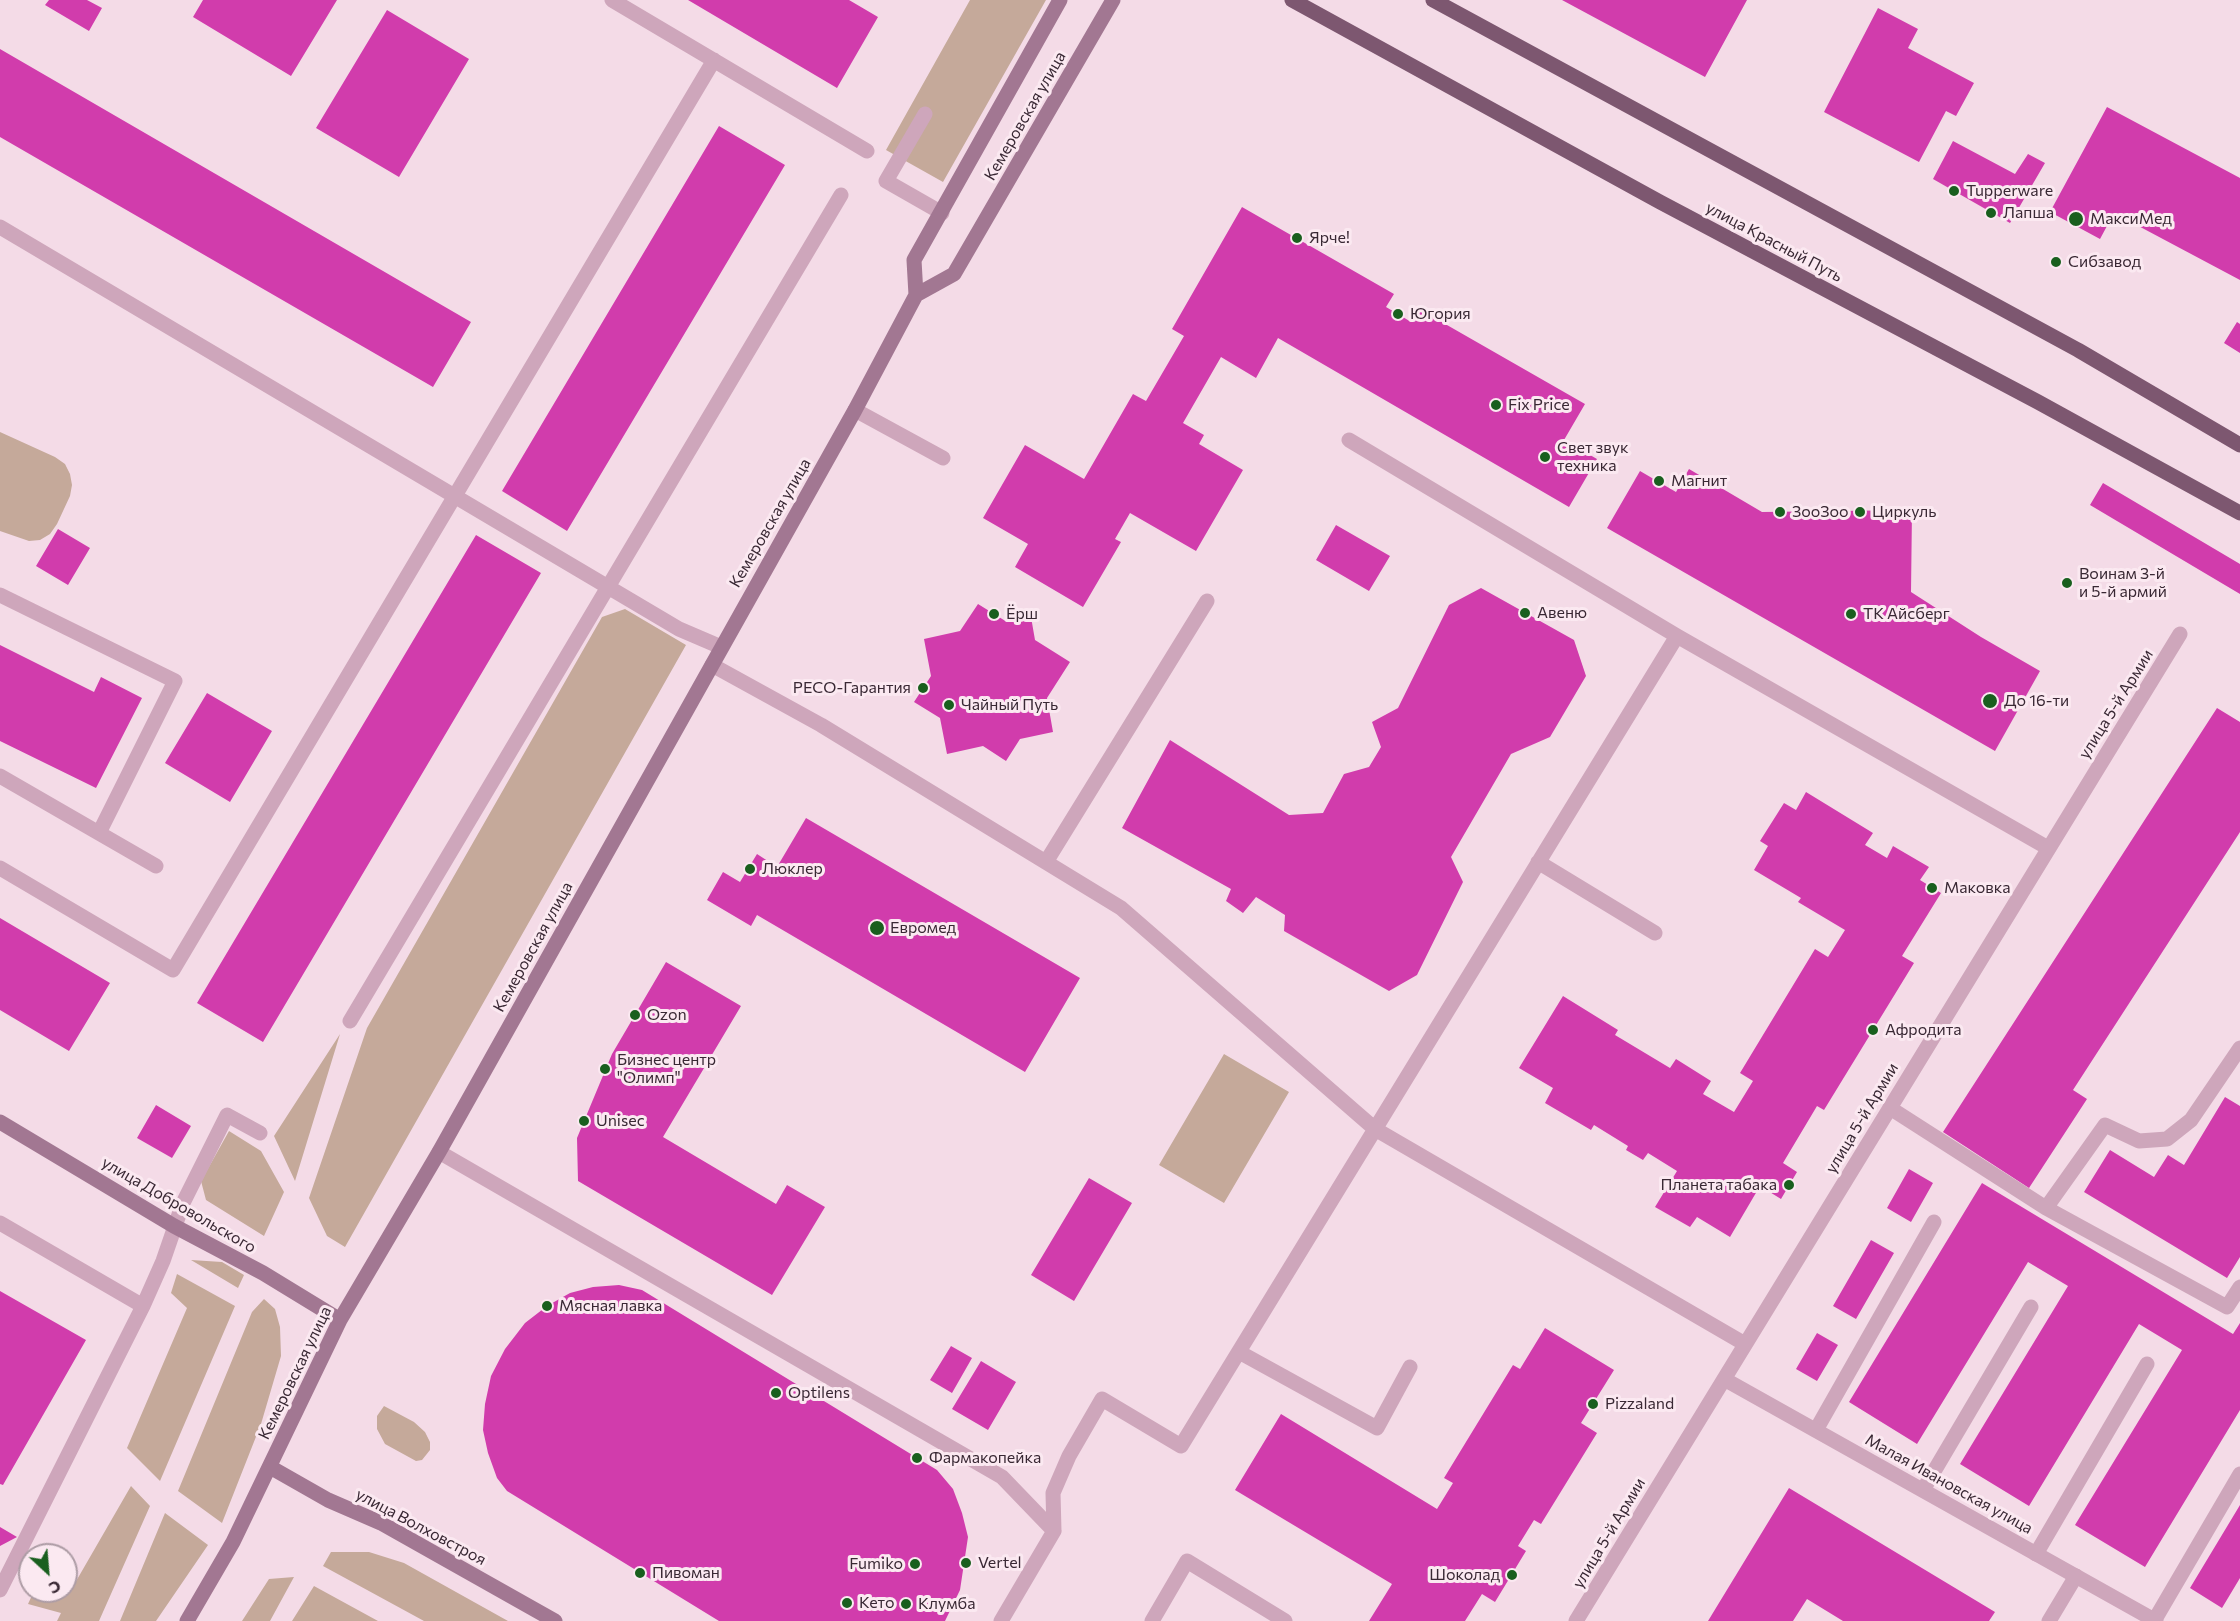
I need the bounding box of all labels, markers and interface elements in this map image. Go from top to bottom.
street label: Кемеровская улица [980,48,1070,184]
place label: Tupperware [1966,181,2053,201]
marker: Tupperware [1947,184,1961,198]
street label: улица Красный Путь [1702,198,1846,286]
place label: Лапша [2003,203,2054,223]
marker: Лапша [1984,206,1998,220]
place label: МаксиМед [2090,209,2172,229]
marker: МаксиМед [2067,210,2085,228]
place label: Ярче! [1309,228,1350,248]
marker: Ярче! [1290,231,1304,245]
place label: Сибзавод [2068,252,2141,272]
marker: Сибзавод [2049,255,2063,269]
place label: Югория [1410,304,1471,324]
marker: Югория [1391,307,1405,321]
place label: Fix Price [1508,395,1570,415]
marker: Fix Price [1489,398,1503,412]
place label: Свет звук техника [1557,438,1629,476]
marker: Свет звук техника [1538,450,1552,464]
street label: Кемеровская улица [725,455,815,591]
place label: Магнит [1671,471,1727,491]
marker: Магнит [1652,474,1666,488]
place label: ЗооЗоо [1792,502,1849,522]
place label: Циркуль [1872,502,1937,522]
marker: ЗооЗоо [1773,505,1787,519]
marker: Циркуль [1853,505,1867,519]
place label: Воинам 3-й и 5-й армий [2079,564,2167,602]
marker: Воинам 3-й и 5-й армий [2060,576,2074,590]
place label: Авеню [1537,603,1587,623]
place label: Ёрш [1006,604,1038,624]
place label: ТК Айсберг [1863,604,1950,624]
marker: Авеню [1518,606,1532,620]
marker: Ёрш [987,607,1001,621]
marker: ТК Айсберг [1844,607,1858,621]
street label: улица 5-й Армии [2075,646,2157,762]
place label: РЕСО-Гарантия [793,678,911,698]
marker: РЕСО-Гарантия [916,681,930,695]
place label: До 16-ти [2004,691,2069,711]
marker: До 16-ти [1981,692,1999,710]
place label: Чайный Путь [961,695,1058,715]
marker: Чайный Путь [942,698,956,712]
place label: Люклер [762,859,823,879]
marker: Люклер [743,862,757,876]
place label: Маковка [1944,878,2011,898]
street label: Кемеровская улица [489,879,577,1015]
marker: Маковка [1925,881,1939,895]
place label: Евромед [890,918,956,938]
marker: Евромед [868,919,886,937]
place label: Ozon [647,1005,687,1025]
marker: Ozon [628,1008,642,1022]
place label: Афродита [1885,1020,1961,1040]
marker: Афродита [1866,1023,1880,1037]
place label: Бизнес центр "Олимп" [617,1050,716,1088]
street label: улица 5-й Армии [1822,1059,1902,1177]
marker: Бизнес центр "Олимп" [598,1062,612,1076]
place label: Unisec [596,1111,645,1131]
marker: Unisec [577,1114,591,1128]
street label: улица Добровольского [98,1153,260,1257]
place label: Планета табака [1660,1175,1777,1195]
marker: Планета табака [1782,1178,1796,1192]
place label: Мясная лавка [559,1296,662,1316]
marker: Мясная лавка [540,1299,554,1313]
street label: Кемеровская улица [254,1303,336,1443]
place label: Optilens [788,1383,850,1403]
marker: Optilens [769,1386,783,1400]
place label: Pizzaland [1605,1394,1674,1414]
marker: Pizzaland [1586,1397,1600,1411]
street label: Малая Ивановская улица [1862,1430,2036,1538]
place label: Фармакопейка [929,1448,1041,1468]
marker: Фармакопейка [910,1451,924,1465]
street label: улица 5-й Армии [1569,1474,1649,1592]
street label: улица Волховстроя [353,1485,489,1569]
north arrow [18,1543,78,1603]
place label: Vertel [978,1553,1022,1573]
place label: Fumiko [849,1554,903,1574]
marker: Vertel [959,1556,973,1570]
marker: Fumiko [908,1557,922,1571]
place label: Пивоман [652,1563,720,1583]
place label: Шоколад [1429,1565,1500,1585]
marker: Пивоман [633,1566,647,1580]
marker: Шоколад [1505,1568,1519,1582]
text: С [46,1577,64,1599]
place label: Кето [859,1593,895,1613]
place label: Клумба [918,1594,976,1614]
marker: Кето [840,1596,854,1610]
marker: Клумба [899,1597,913,1611]

